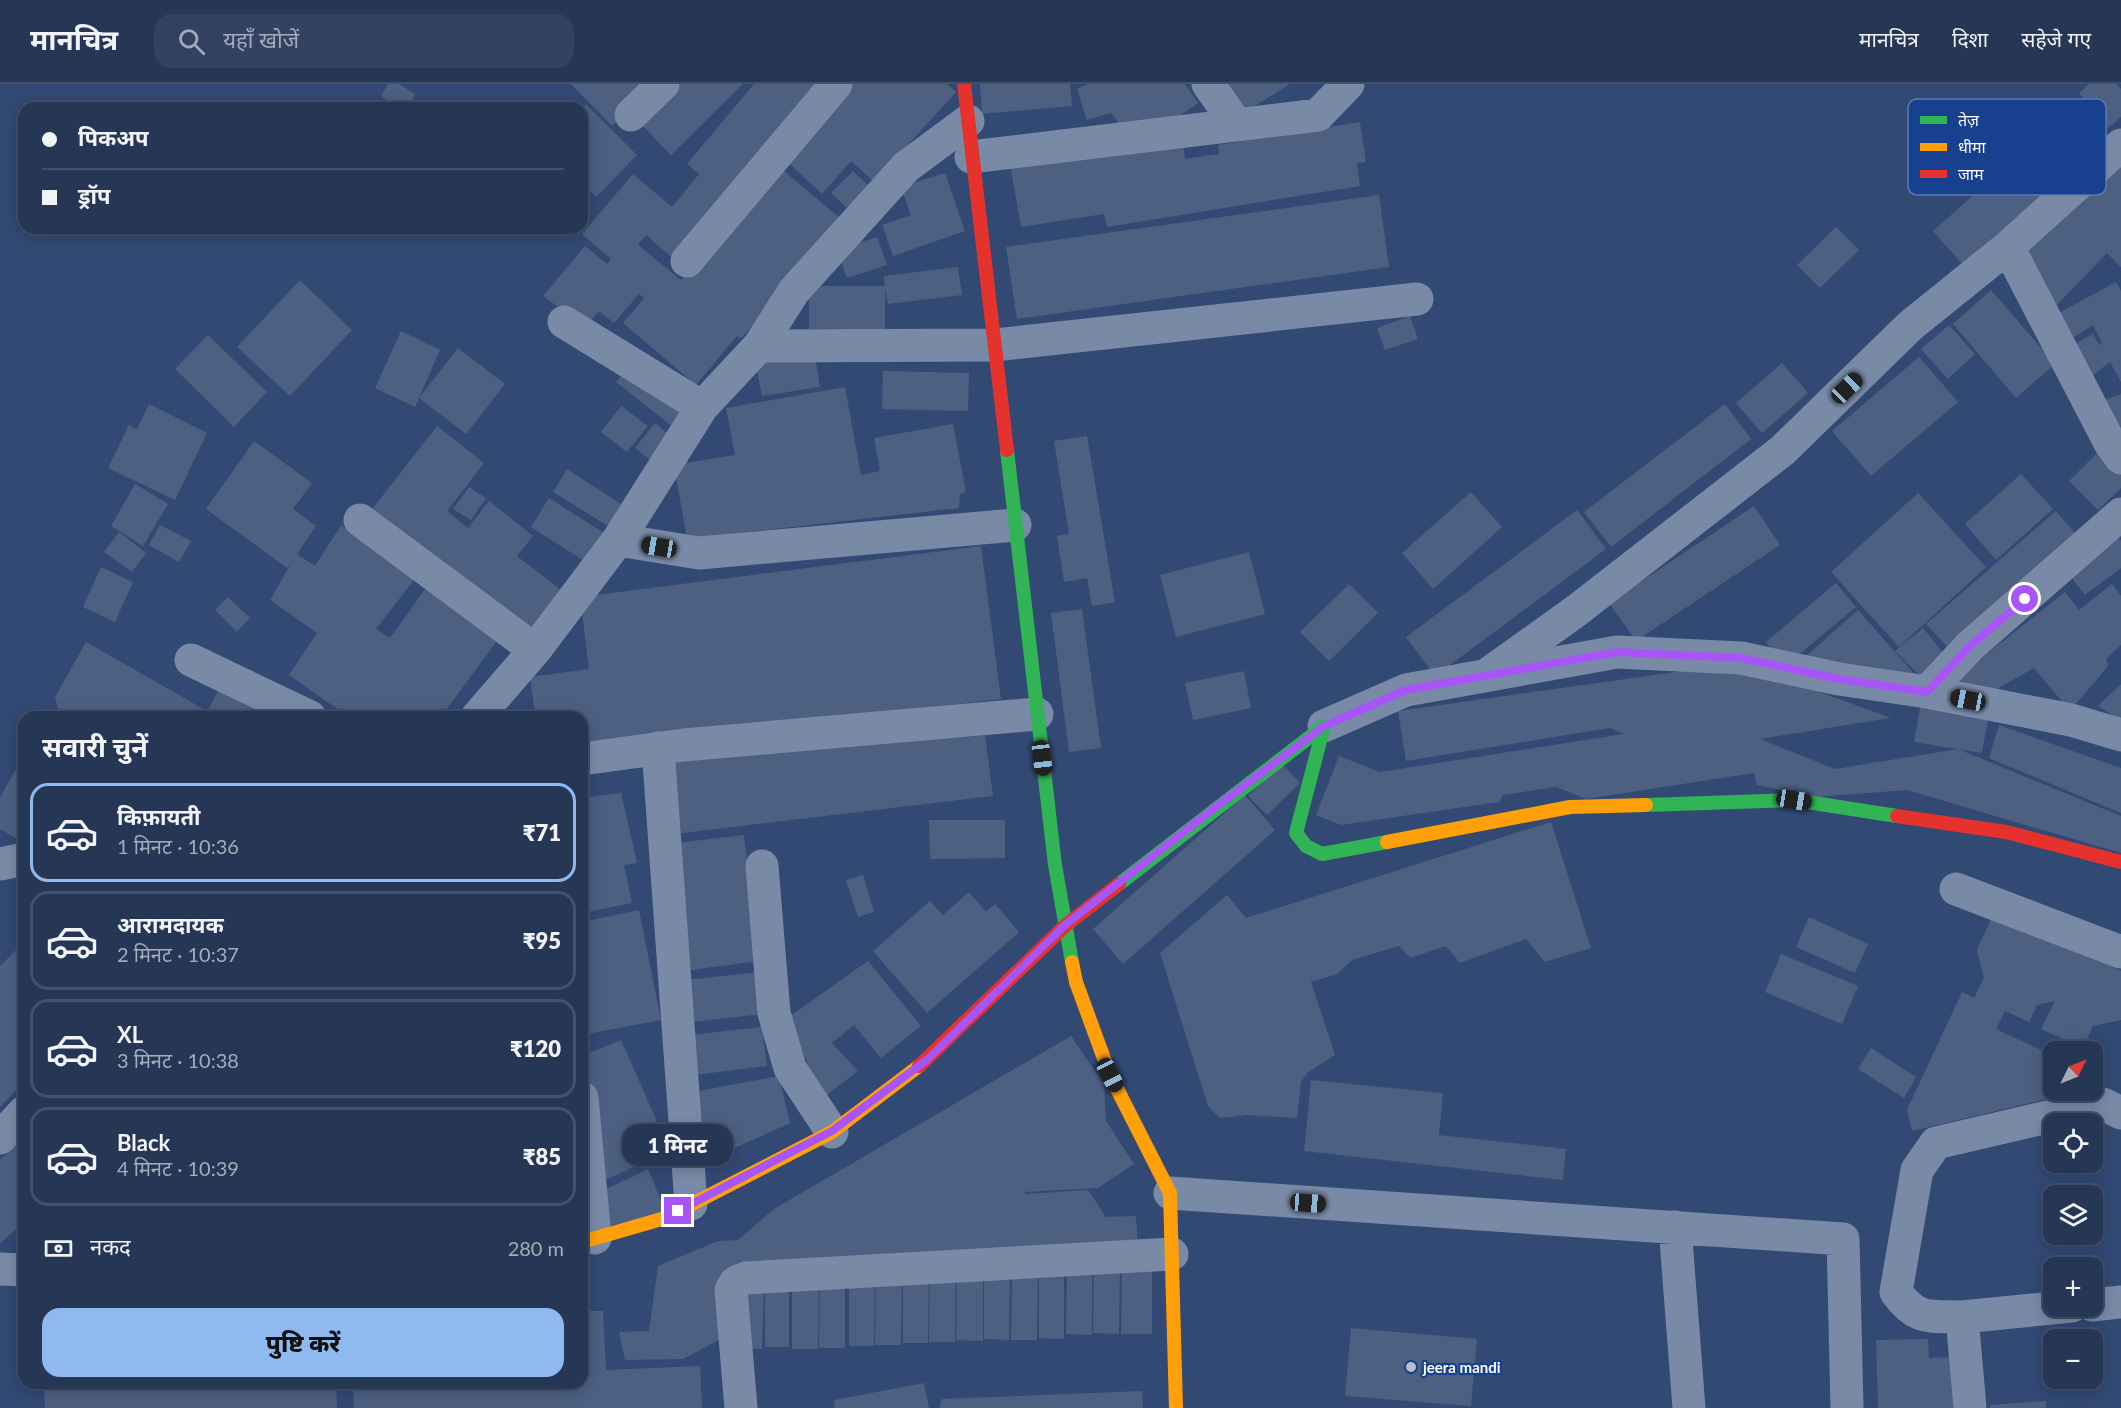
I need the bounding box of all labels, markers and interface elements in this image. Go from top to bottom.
search box [154,14,574,68]
text: मानचित्र [30,22,118,56]
icon: search [175,25,208,58]
text: यहाँ खोजें [223,26,299,53]
text: मानचित्र [1859,26,1919,51]
text: दिशा [1952,26,1988,51]
text: सहेजे गए [2021,26,2091,51]
legend [1908,99,2106,195]
text: तेज़ [1958,110,1980,129]
text: पिकअप [78,124,149,151]
text: धीमा [1958,137,1987,156]
text: जाम [1958,164,1984,183]
text: ड्रॉप [78,182,111,209]
car [1828,369,1866,407]
car [640,535,678,559]
route start [2011,585,2038,612]
car [1949,688,1987,712]
text: सवारी चुनें [42,730,148,763]
car [1031,739,1053,777]
car [1775,788,1813,812]
text: किफ़ायती [117,803,201,830]
icon: car [45,806,99,860]
text: ₹71 [523,819,561,846]
text: 1 मिनट · 10:36 [117,834,239,858]
text: आरामदायक [117,911,224,938]
icon: car [45,914,99,968]
text: ₹95 [523,927,561,954]
text: 2 मिनट · 10:37 [117,942,239,966]
text: XL [117,1021,143,1048]
icon: car [45,1022,99,1076]
text: ₹120 [510,1035,561,1062]
north arrow [2043,1041,2103,1101]
map controls [2043,1041,2103,1389]
text: 3 मिनट · 10:38 [117,1048,239,1072]
car [1094,1055,1126,1095]
button: locate [2043,1113,2103,1173]
callout: 1 मिनट [622,1124,734,1166]
text: Black [117,1129,170,1156]
icon: car [45,1130,99,1184]
text: 1 मिनट [648,1133,707,1157]
text: ₹85 [523,1143,561,1170]
text: 4 मिनट · 10:39 [117,1156,239,1180]
button: layers [2043,1185,2103,1245]
car [1289,1193,1327,1213]
route end [664,1197,691,1224]
icon: cash [42,1232,75,1265]
text: नकद [90,1233,131,1260]
text: 280 m [508,1236,564,1260]
button: + [2043,1257,2103,1317]
button: पुष्टि करें [42,1308,564,1377]
button: − [2043,1329,2103,1389]
place label: jeera mandi [1422,1358,1501,1376]
marker: jeera mandi [1404,1360,1418,1374]

